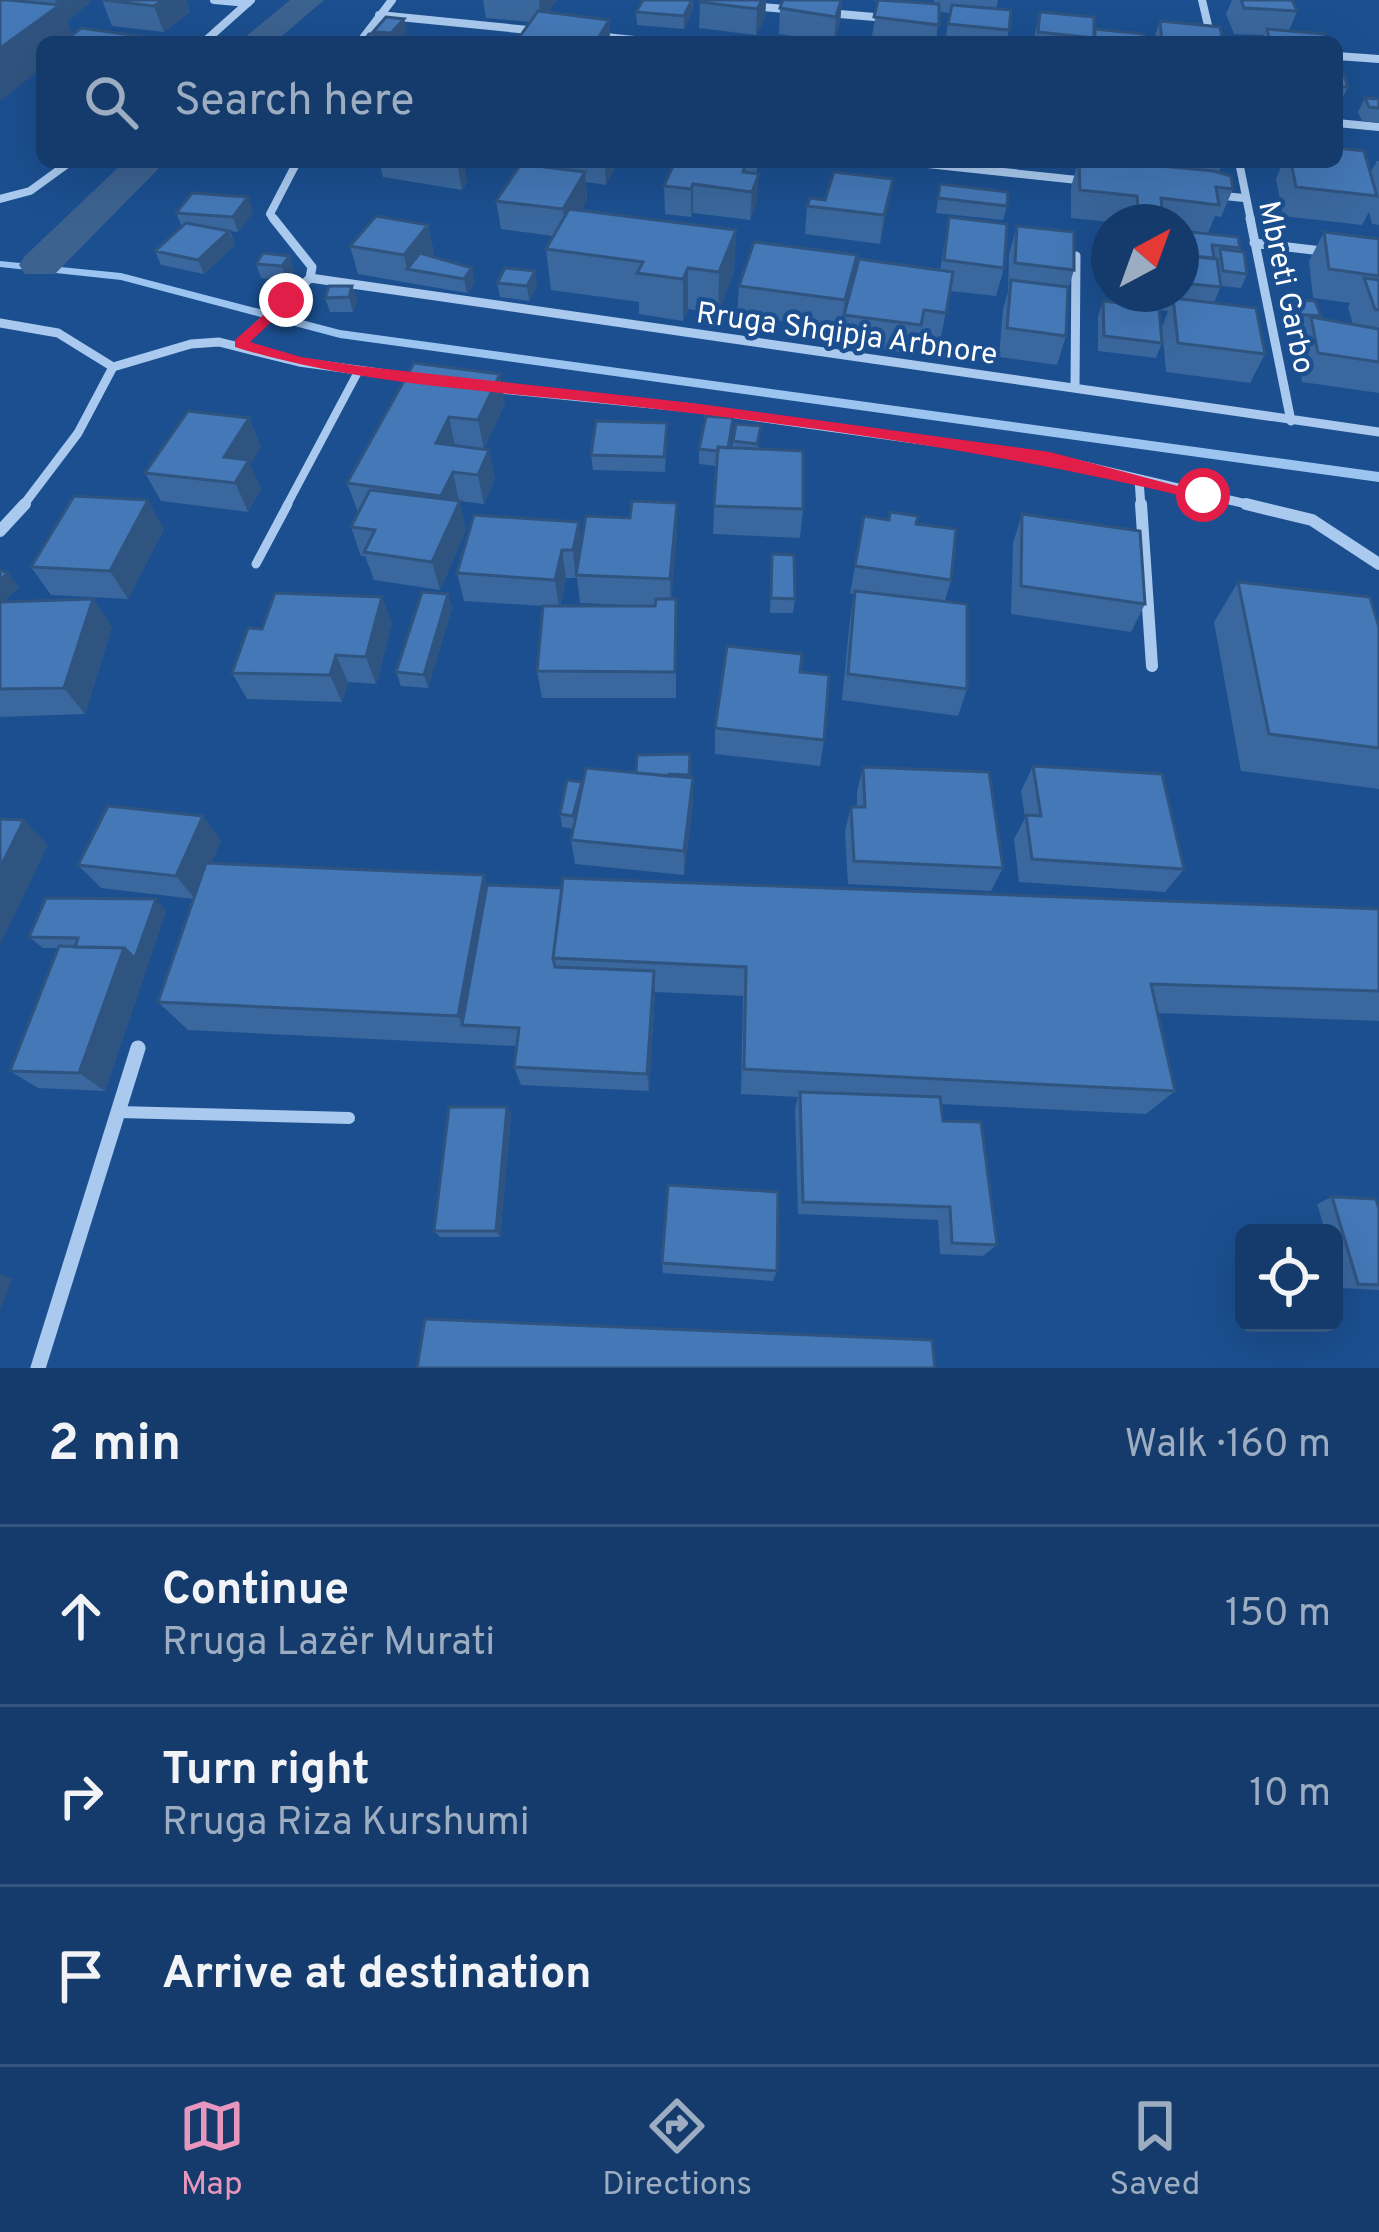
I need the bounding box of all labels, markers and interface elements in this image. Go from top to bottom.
search box [36,36,1343,168]
icon: search [78,69,144,135]
text: Search here [174,74,414,131]
street label: Mbreti Garbo [1248,198,1321,377]
north arrow [1091,204,1199,312]
route end [259,273,313,327]
street label: Rruga Shqipja Arbnore [694,296,1000,375]
route start [1176,468,1230,522]
map controls [1235,1224,1343,1332]
button: locate [1235,1224,1343,1332]
text: 2 min [48,1414,181,1479]
text: Walk · 160 m [1124,1422,1331,1471]
text: Continue [162,1563,349,1620]
icon: ahead [48,1583,114,1649]
text: 150 m [1225,1591,1331,1640]
text: Rruga Lazër Murati [162,1620,495,1669]
text: Turn right [162,1743,370,1800]
icon: right [48,1763,114,1829]
text: 10 m [1249,1771,1331,1820]
text: Rruga Riza Kurshumi [162,1800,530,1849]
icon: arrive [48,1943,114,2009]
text: Arrive at destination [162,1947,592,2004]
tab: Map [179,2093,245,2207]
tab: Directions [602,2093,752,2207]
tab: Saved [1110,2093,1200,2207]

